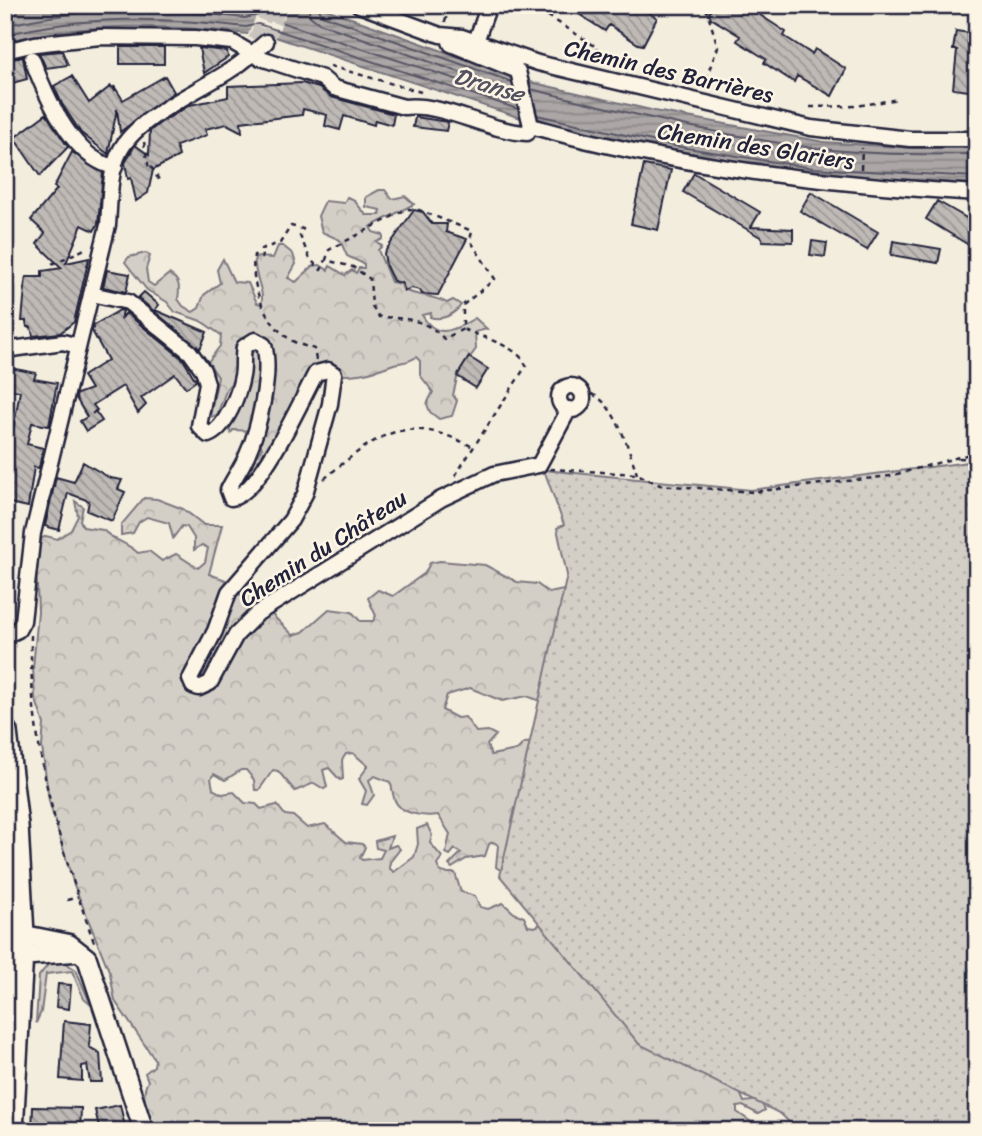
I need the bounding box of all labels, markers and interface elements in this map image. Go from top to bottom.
street label: Chemin des Barrières [560,27,778,116]
water label: Dranse [449,55,532,116]
street label: Chemin des Glariers [655,111,858,182]
street label: Chemin du Château [231,478,416,618]

